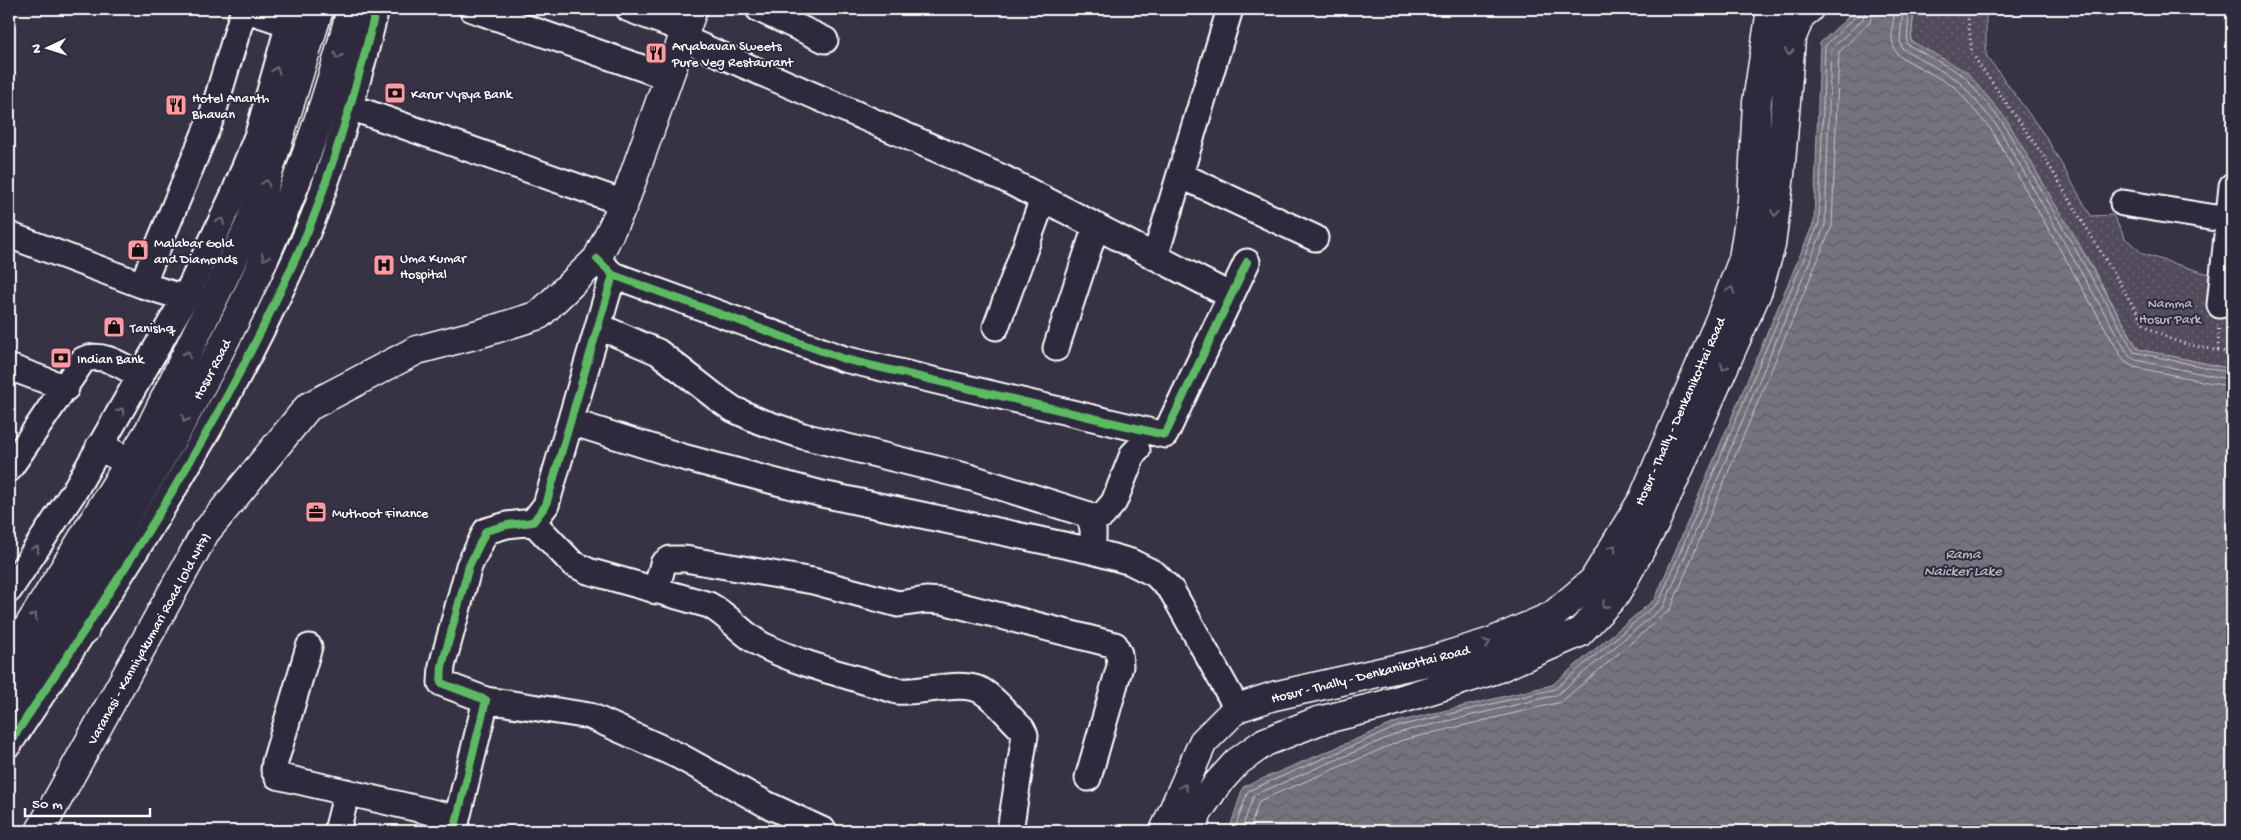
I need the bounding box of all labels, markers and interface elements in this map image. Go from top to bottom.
north arrow [22,22,72,72]
place label: Aryabavan Sweets Pure Veg Restaurant [671,39,794,72]
restaurant icon: Aryabavan Sweets Pure Veg Restaurant [644,41,668,65]
text: N [29,44,46,54]
one-way arrow [1784,48,1795,56]
one-way arrow [334,51,344,60]
one-way arrow [270,66,281,74]
bank icon: Karur Vysya Bank [383,81,407,105]
place label: Karur Vysya Bank [411,87,514,104]
place label: Hotel Ananth Bhavan [191,91,270,124]
restaurant icon: Hotel Ananth Bhavan [164,93,188,117]
one-way arrow [260,179,270,187]
one-way arrow [1770,210,1781,218]
one-way arrow [215,217,225,226]
place label: Malabar Gold and Diamonds [154,236,238,269]
shop icon: Malabar Gold and Diamonds [126,238,150,262]
place label: Uma Kumar Hospital [400,251,467,284]
one-way arrow [260,252,271,261]
hospital icon: Uma Kumar Hospital [372,253,396,277]
one-way arrow [1725,286,1735,294]
park label: Namma Hosur Park [2139,296,2203,329]
street label: Hosur - Thally - Denkanikottai Road [1632,314,1731,509]
shop icon: Tanishq [102,315,126,339]
place label: Tanishq [129,321,177,338]
street label: Hosur Road [190,336,237,403]
bank icon: Indian Bank [49,346,73,370]
one-way arrow [181,350,191,359]
place label: Indian Bank [77,352,146,369]
one-way arrow [1720,362,1731,371]
one-way arrow [114,407,124,416]
one-way arrow [181,413,191,422]
office icon: Muthoot Finance [304,500,328,524]
place label: Muthoot Finance [332,506,429,523]
street label: Varanasi - Kanniyakumari Road (Old NH7) [84,530,216,749]
one-way arrow [30,545,39,555]
one-way arrow [1606,545,1616,554]
water label: Rama Naicker Lake [1924,546,2003,581]
one-way arrow [1602,600,1611,609]
one-way arrow [28,613,38,622]
one-way arrow [1482,638,1490,648]
street label: Hosur - Thally - Denkanikottai Road [1270,642,1473,708]
one-way arrow [1177,783,1188,792]
scale bar [25,785,150,817]
text: 50 m [32,796,63,814]

